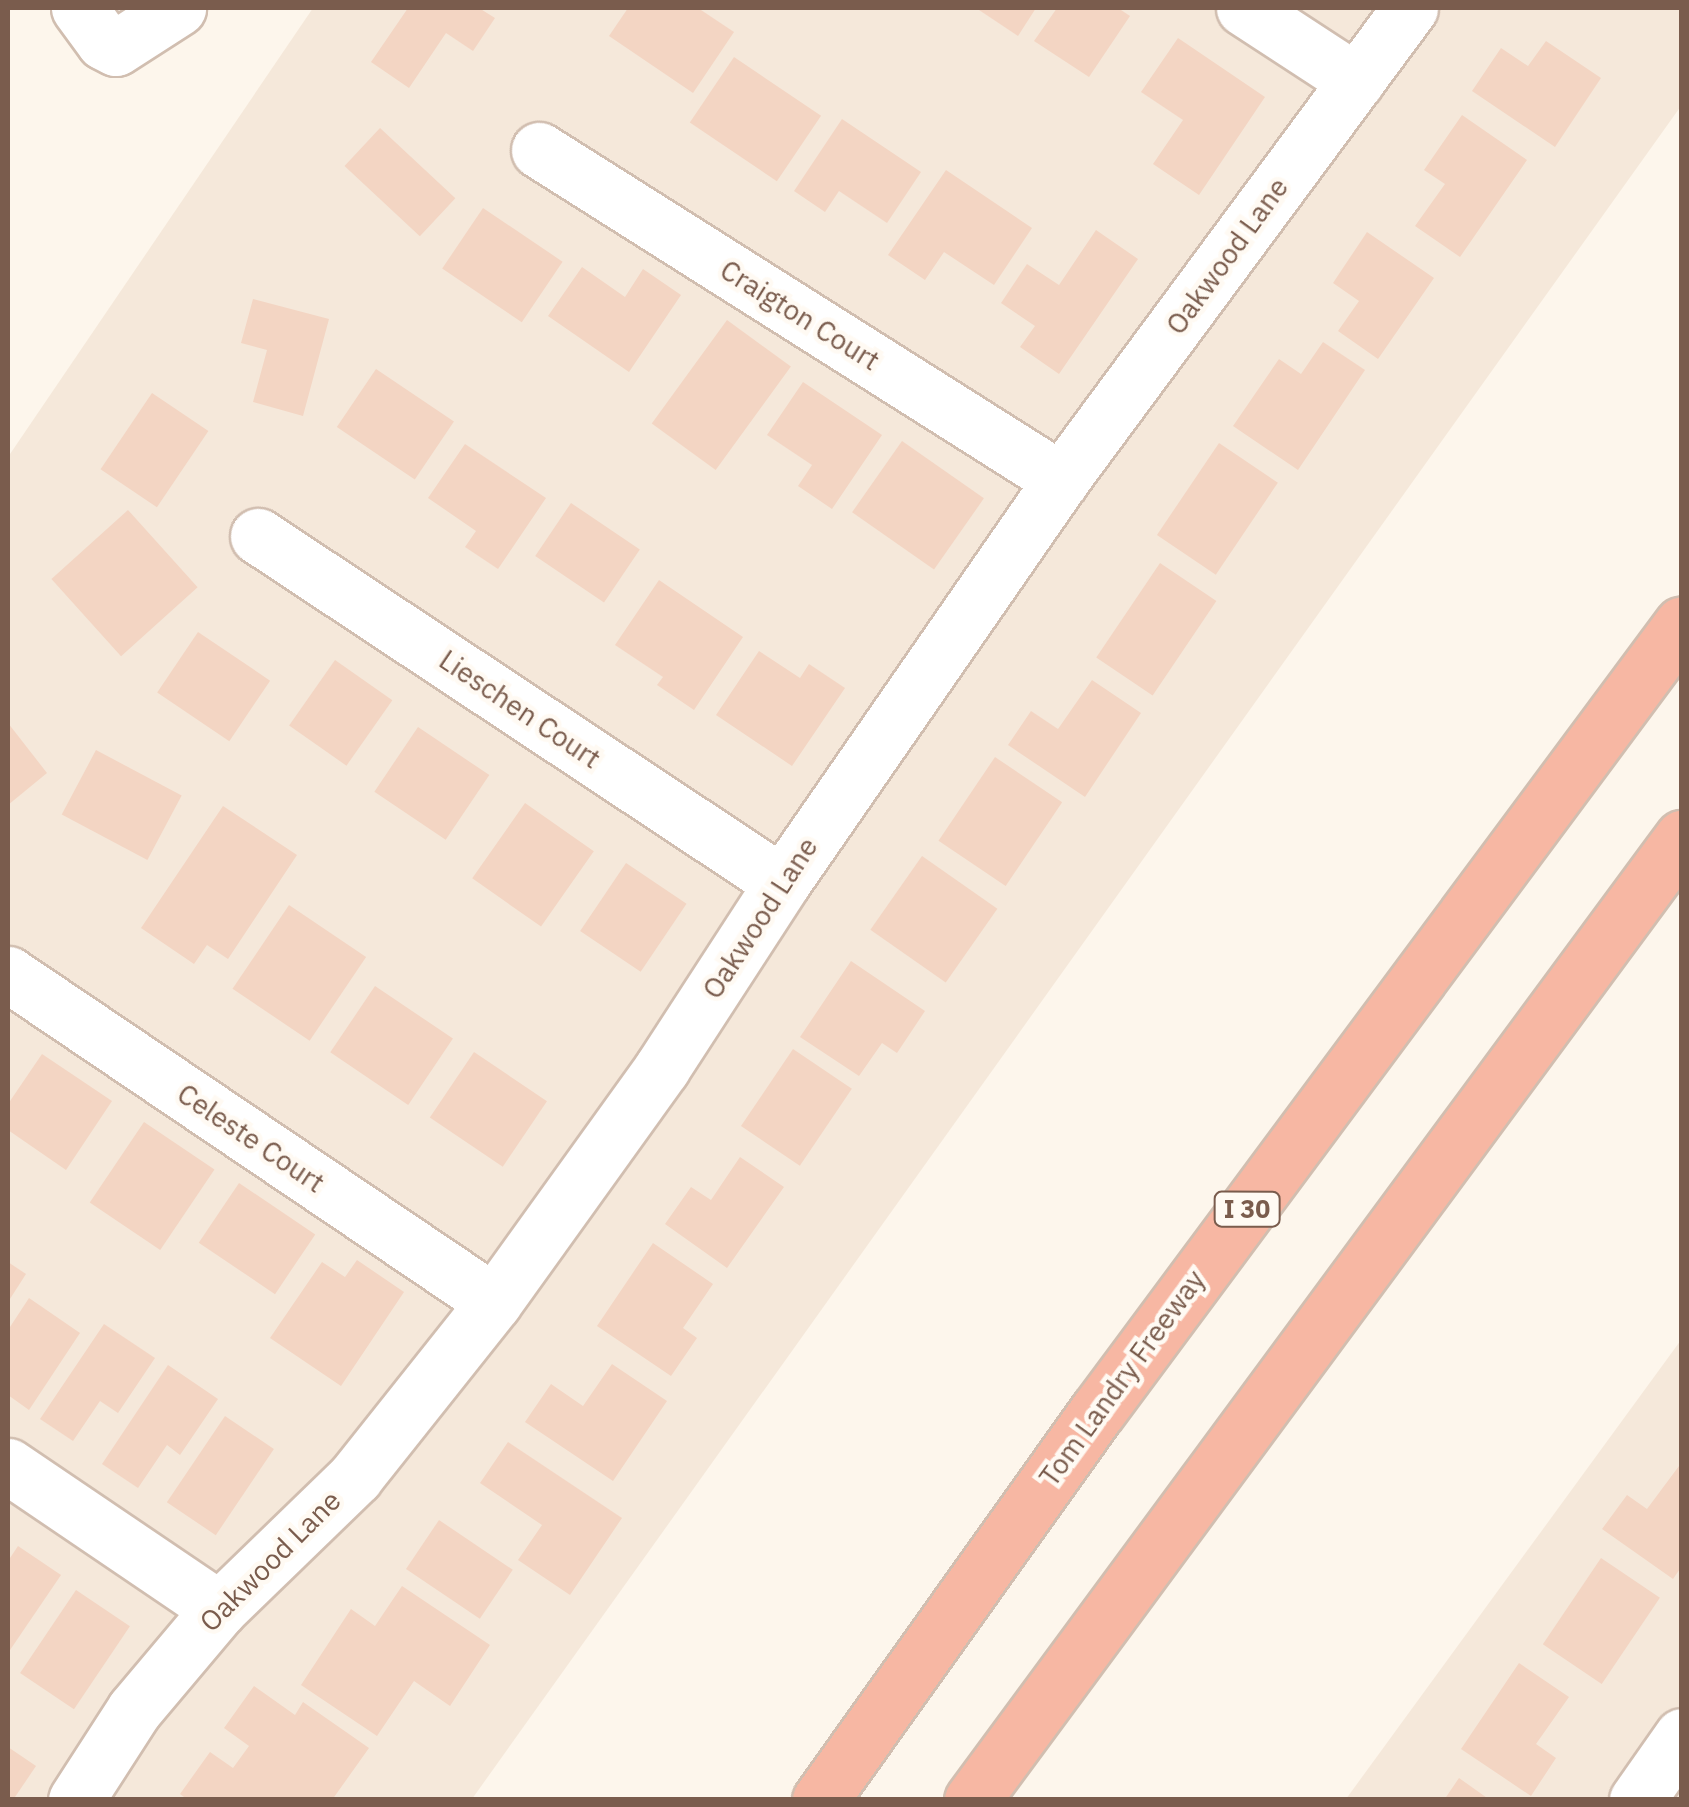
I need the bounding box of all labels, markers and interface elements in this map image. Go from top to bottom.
street label: Oakwood Lane [1159,171,1295,341]
street label: Craigton Court [714,253,886,377]
street label: Lieschen Court [433,643,607,775]
street label: Oakwood Lane [695,831,825,1005]
street label: Celeste Court [171,1077,331,1199]
road number: I 30 [1212,1189,1282,1229]
street label: Tom Landry Freeway [1032,1263,1212,1493]
street label: Oakwood Lane [193,1484,347,1638]

